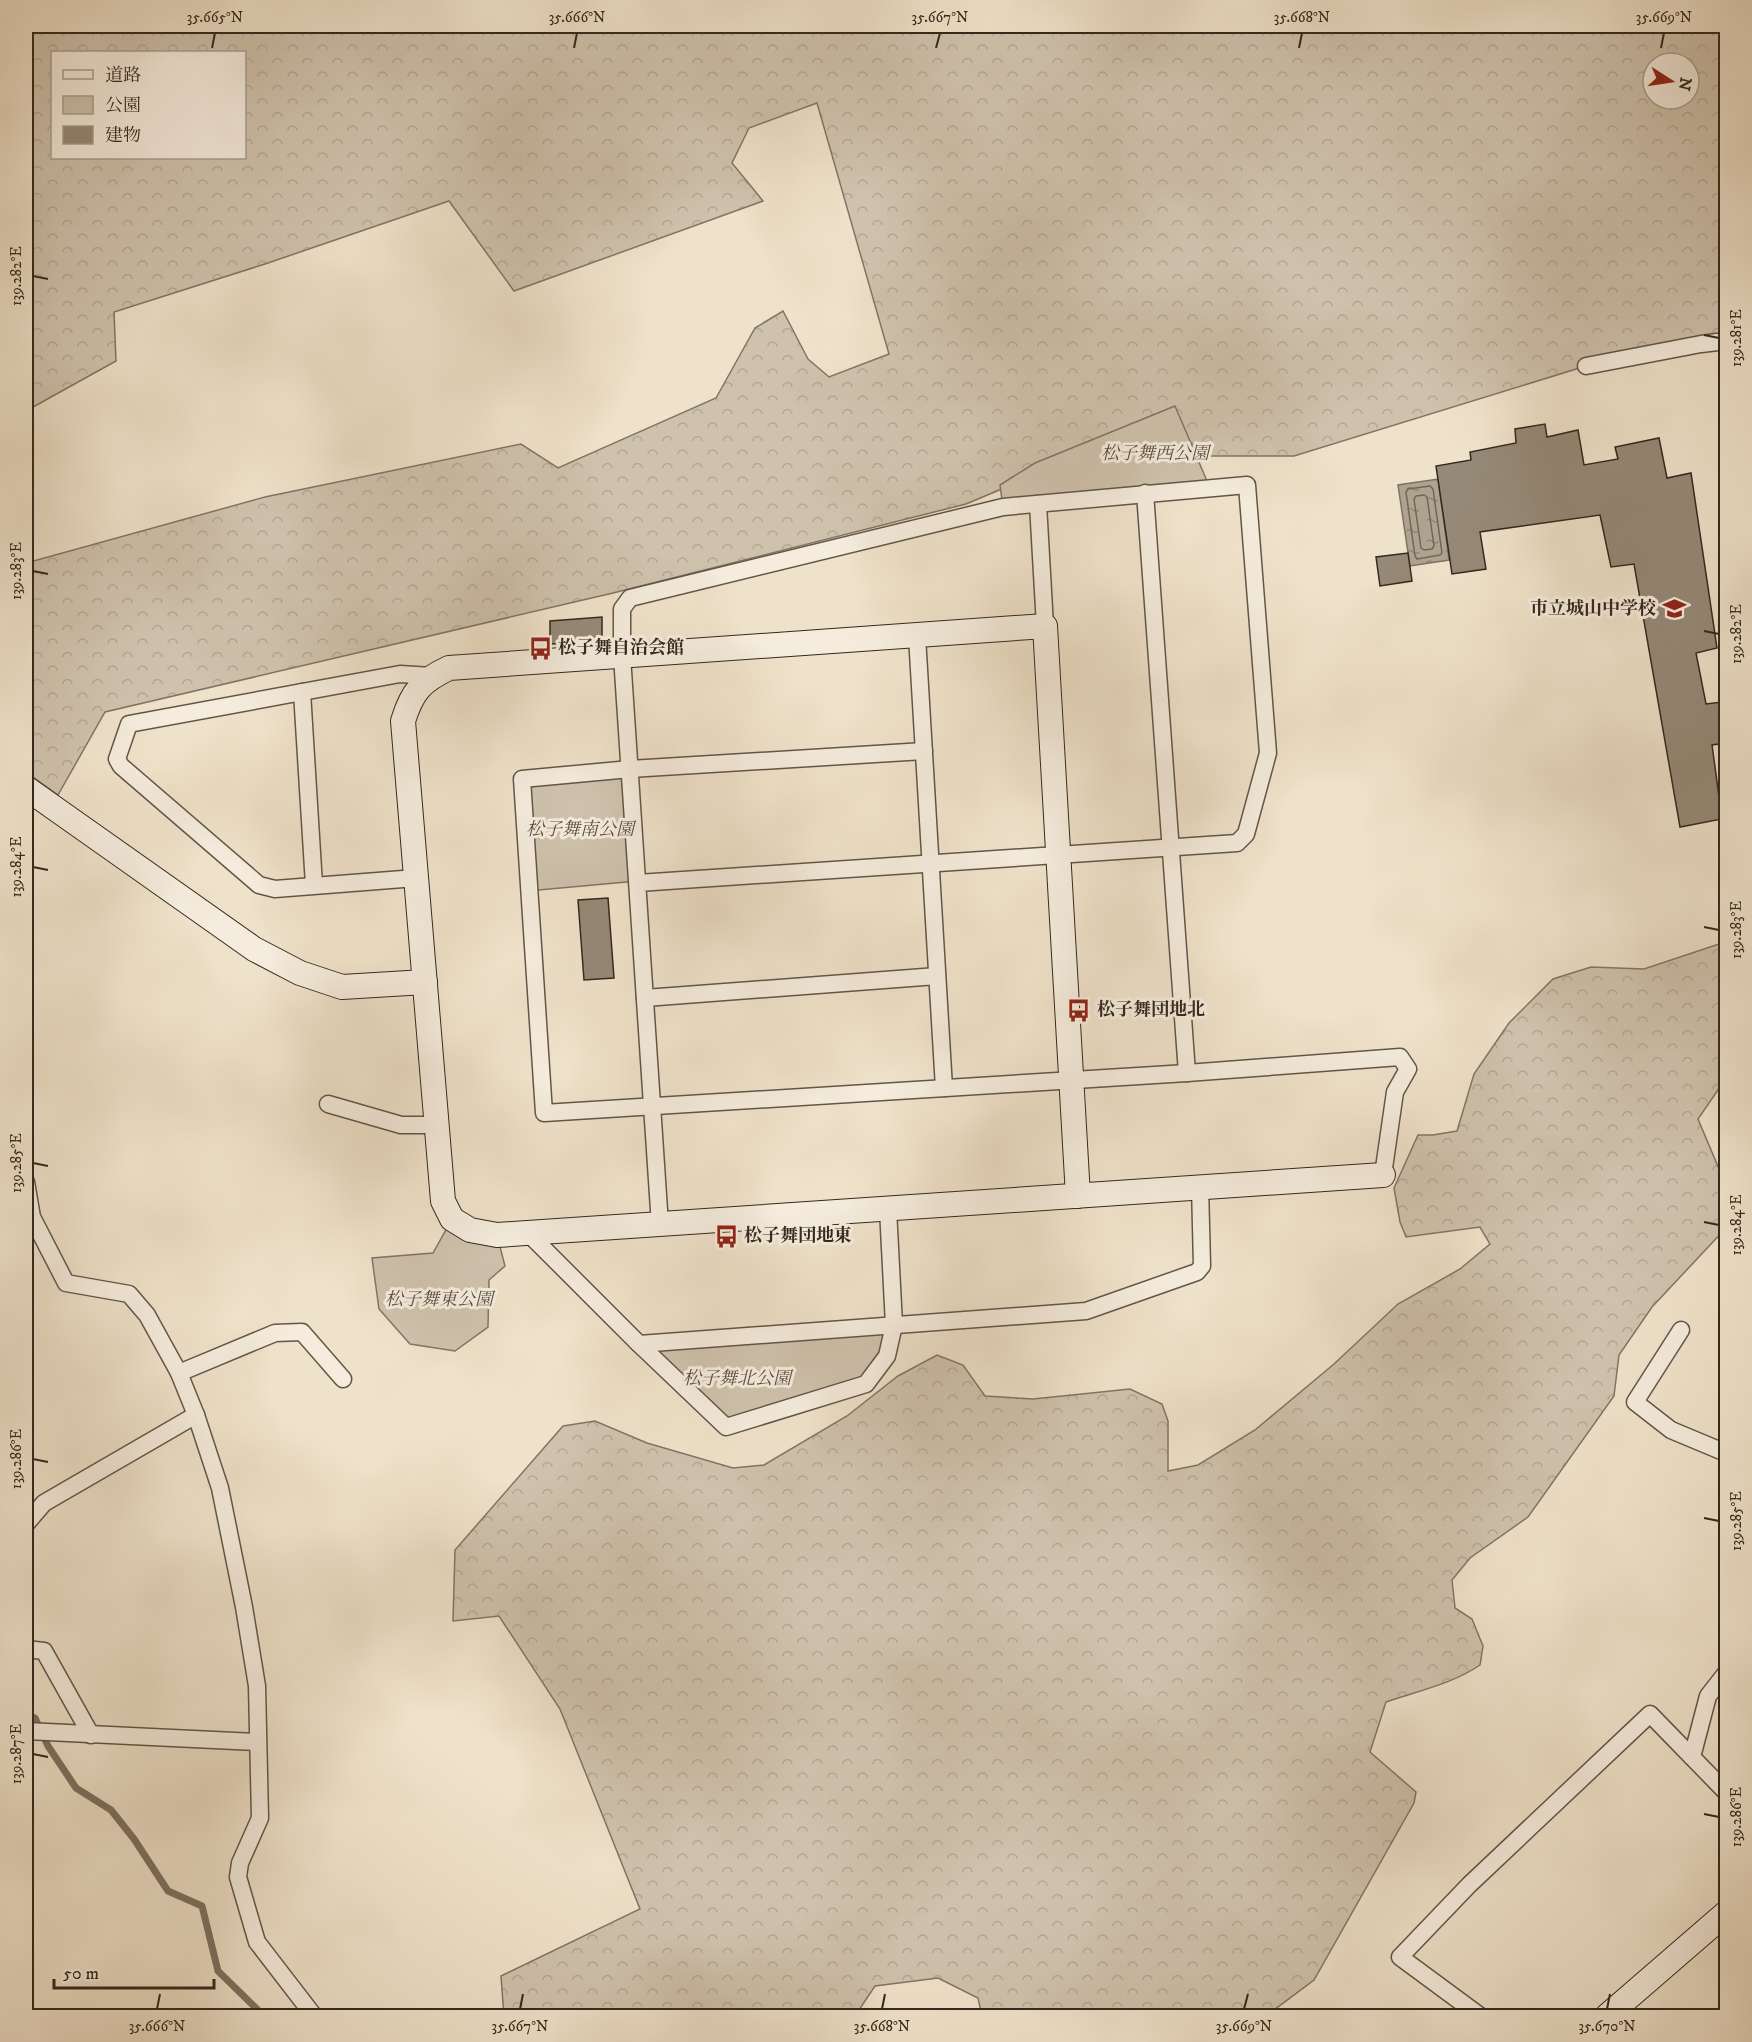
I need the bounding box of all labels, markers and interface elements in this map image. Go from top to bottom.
text: 35.665°N [187,8,243,27]
text: 35.666°N [549,8,605,27]
text: 35.667°N [912,8,968,27]
text: 35.668°N [1274,8,1330,27]
text: 35.669°N [1636,8,1692,27]
legend [51,51,246,159]
north arrow [1641,51,1701,111]
text: 道路 [105,65,141,87]
text: N [1674,75,1696,92]
text: 公園 [105,95,141,117]
text: 建物 [105,125,141,147]
text: 139.282°E [7,246,26,306]
text: 139.281°E [1727,309,1746,367]
park label: 松子舞西公園 [1101,443,1212,465]
text: 139.283°E [7,542,26,600]
school or university icon: 市立城山中学校 [1661,596,1687,622]
place label: 市立城山中学校 [1530,598,1656,620]
text: 139.282°E [1727,604,1746,664]
bus stop icon: 松子舞自治会館 [527,635,553,661]
place label: 松子舞自治会館 [558,637,684,659]
park label: 松子舞南公園 [526,819,637,841]
text: 139.284°E [7,836,26,898]
text: 139.283°E [1727,901,1746,959]
bus stop icon: 松子舞団地北 [1066,997,1092,1023]
place label: 松子舞団地北 [1097,999,1205,1021]
text: 139.285°E [7,1133,26,1193]
text: 139.284°E [1727,1194,1746,1256]
bus stop icon: 松子舞団地東 [713,1223,739,1249]
place label: 松子舞団地東 [744,1225,852,1247]
park label: 松子舞東公園 [385,1289,496,1311]
park label: 松子舞北公園 [683,1368,794,1390]
text: 139.286°E [7,1429,26,1489]
text: 139.285°E [1727,1491,1746,1551]
text: 139.287°E [7,1723,26,1784]
text: 139.286°E [1727,1787,1746,1847]
scale bar [54,1952,214,1990]
text: 50 m [63,1963,99,1985]
text: 35.666°N [129,2017,185,2036]
text: 35.667°N [492,2017,548,2036]
text: 35.668°N [854,2017,910,2036]
text: 35.669°N [1216,2017,1272,2036]
text: 35.670°N [1578,2017,1636,2036]

